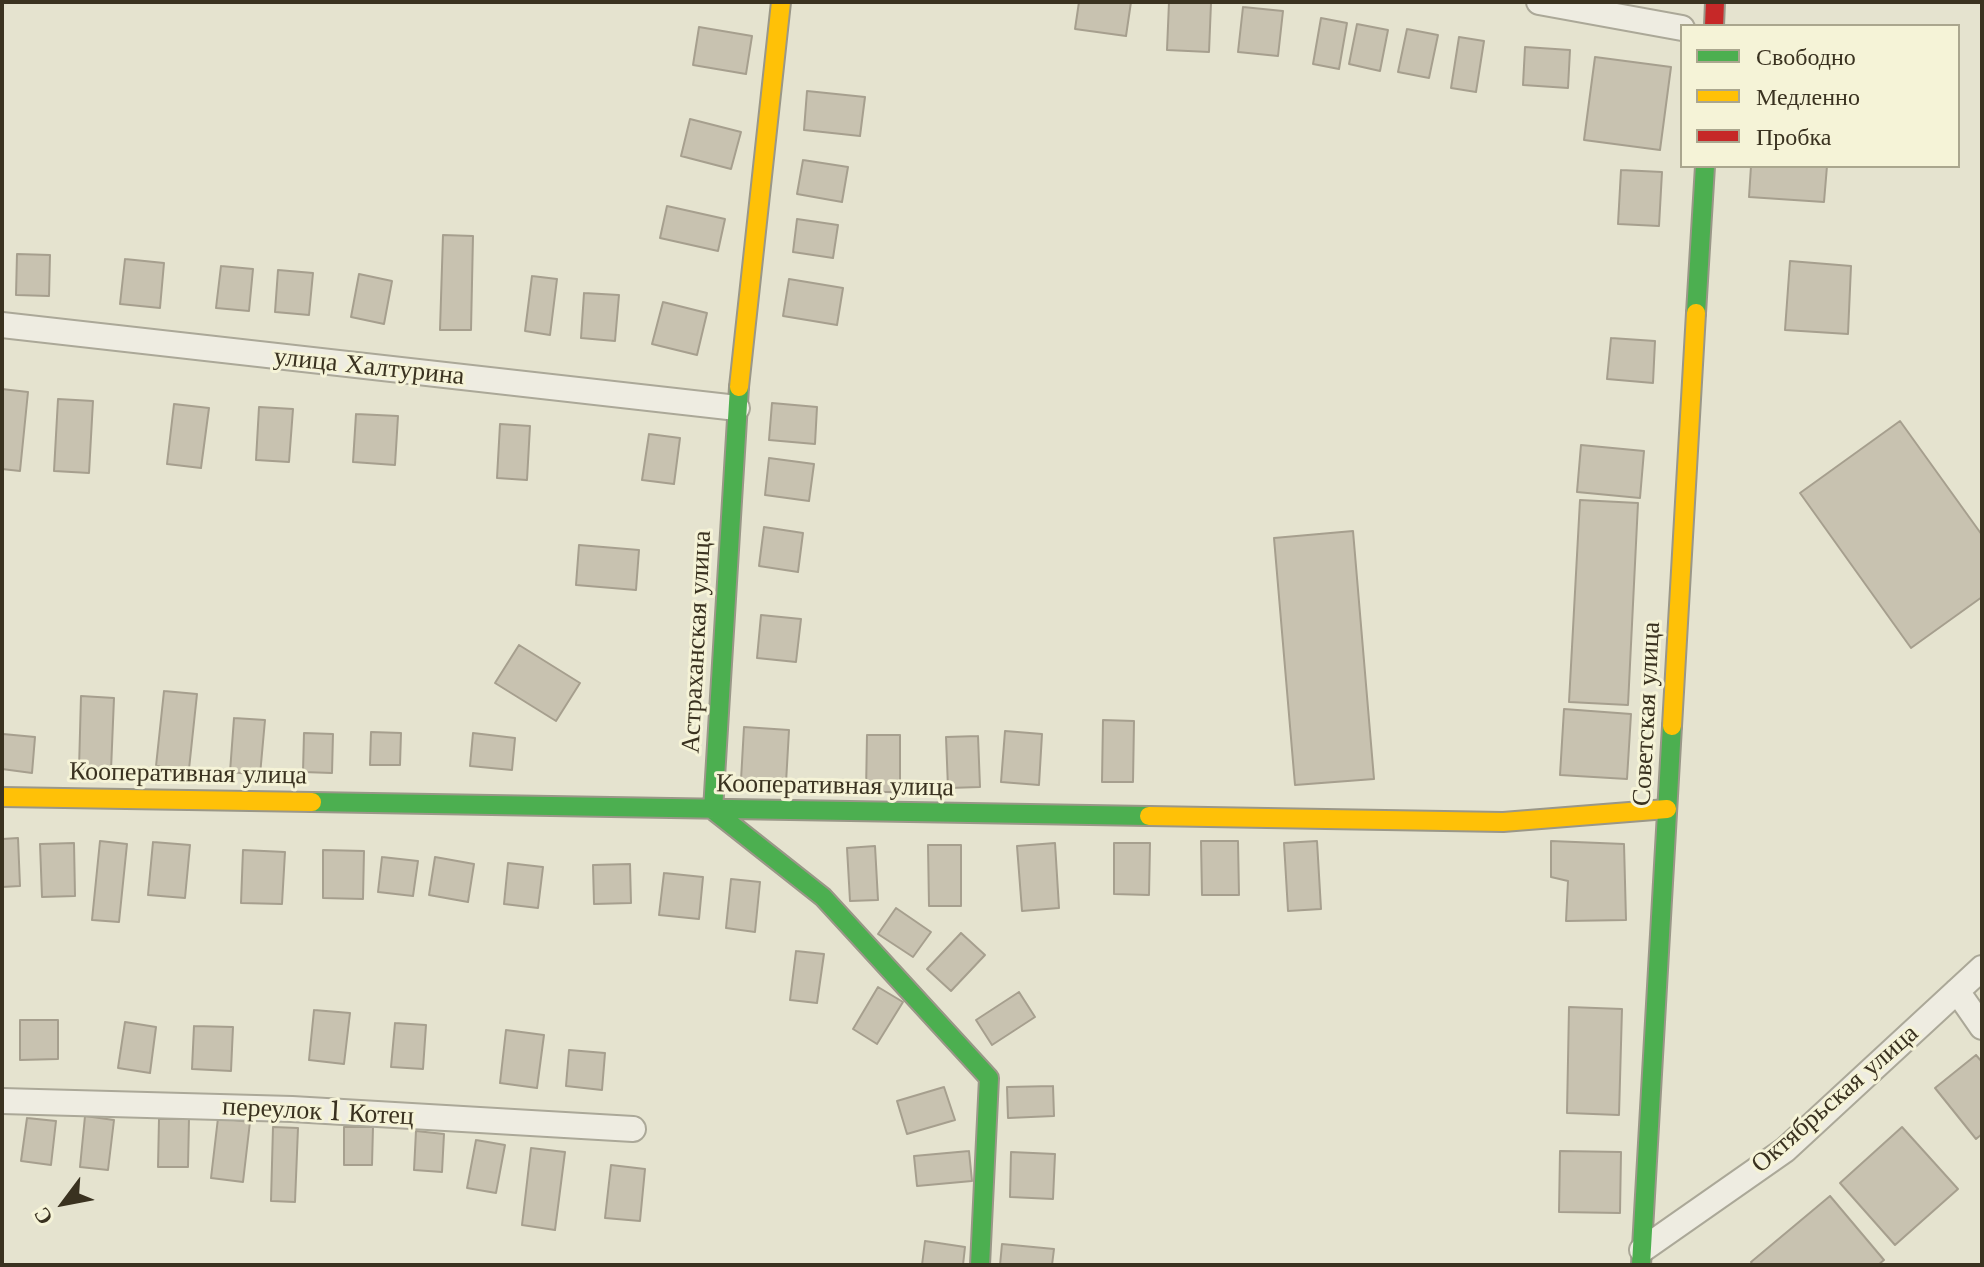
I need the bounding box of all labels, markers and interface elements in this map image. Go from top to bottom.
legend [1680,24,1960,168]
text: Свободно [1756,42,1856,71]
text: Медленно [1756,82,1860,111]
text: Пробка [1756,122,1832,151]
street label: улица Халтурина [272,341,466,393]
street label: Астраханская улица [676,530,718,754]
street label: Советская улица [1627,621,1667,807]
street label: Кооперативная улица [69,756,307,792]
street label: Кооперативная улица [716,768,954,804]
street label: Октябрьская улица [1745,1018,1925,1180]
street label: переулок 1 Котец [221,1091,415,1133]
north arrow [24,1163,104,1243]
text: С [28,1202,59,1230]

